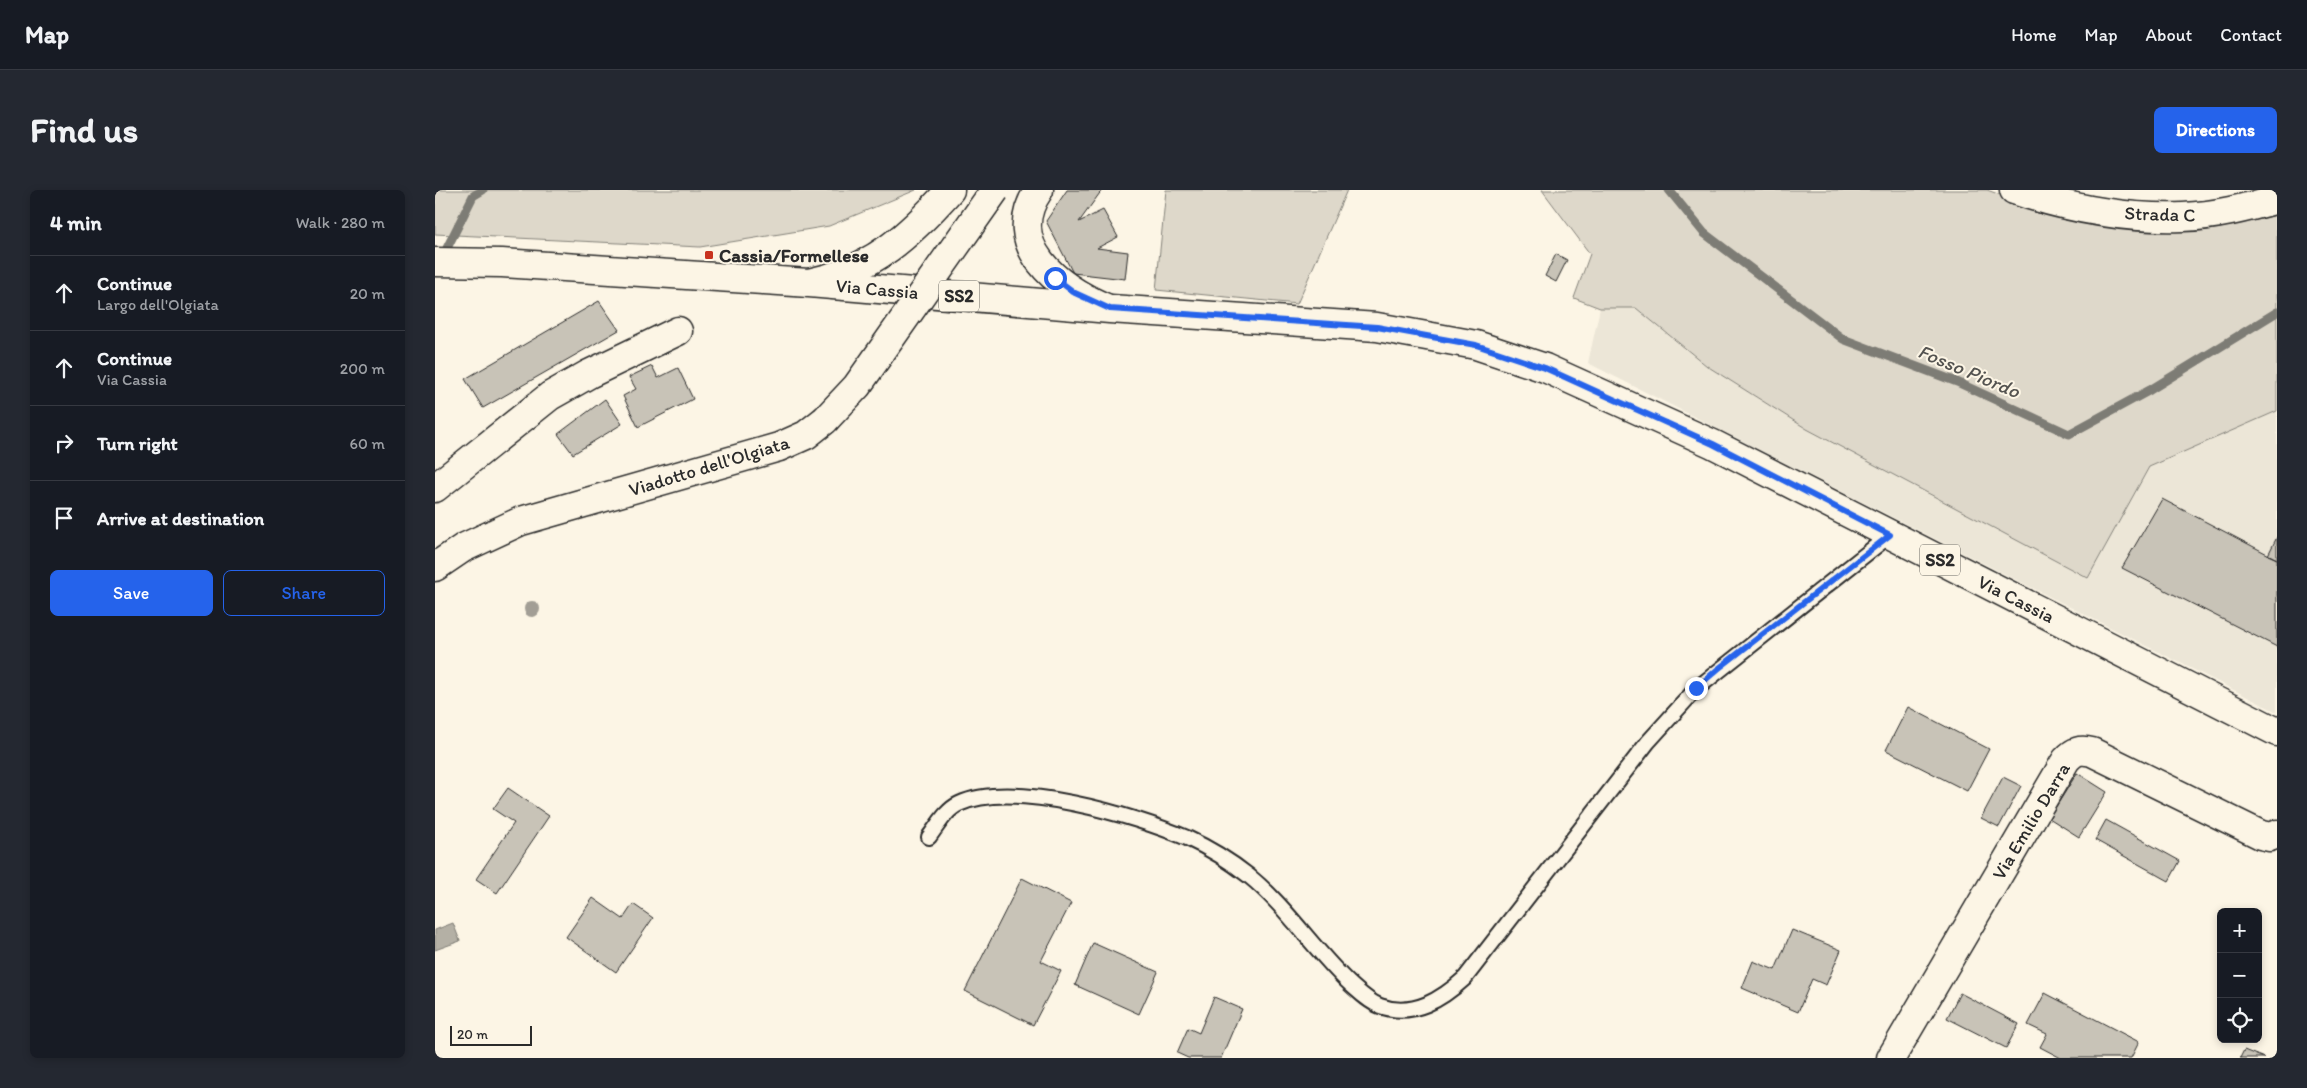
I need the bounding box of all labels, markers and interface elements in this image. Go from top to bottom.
text: Map [25,20,69,49]
text: Home [2011,24,2057,46]
text: Map [2085,24,2118,46]
text: About [2146,24,2192,46]
text: Contact [2220,24,2282,46]
button: Directions [2154,107,2277,153]
text: Find us [30,109,138,151]
street label: Strada C [2124,201,2196,227]
text: 4 min [50,210,102,235]
text: Walk · 280 m [296,213,385,232]
place label: Cassia/Formellese [719,244,869,267]
marker: Cassia/Formellese [703,249,715,261]
route start [1044,267,1067,290]
text: Continue [97,272,172,295]
street label: Via Cassia [835,274,919,304]
icon: ahead [50,279,78,307]
road number: SS2 [939,280,979,312]
text: 20 m [350,284,385,303]
text: Largo dell'Olgiata [97,295,219,314]
water label: Fosso Piordo [1915,339,2024,404]
text: Continue [97,347,172,370]
icon: ahead [50,354,78,382]
text: 200 m [340,359,385,378]
text: Via Cassia [97,370,167,389]
icon: right [50,429,78,457]
street label: Viadotto dell'Olgiata [626,431,792,501]
text: Turn right [97,432,178,455]
text: 60 m [350,434,385,453]
icon: arrive [50,504,78,532]
text: Arrive at destination [97,507,264,530]
road number: SS2 [1920,544,1960,576]
button: Save [50,570,213,616]
button: Share [223,570,385,616]
street label: Via Cassia [1974,570,2058,628]
route end [1685,677,1708,700]
street label: Via Emilio Darra [1987,758,2075,884]
map controls [2217,908,2262,1043]
button: + [2217,908,2262,953]
button: − [2217,953,2262,998]
button: locate [2217,998,2262,1043]
scale bar [450,1023,533,1046]
text: 20 m [457,1026,488,1043]

